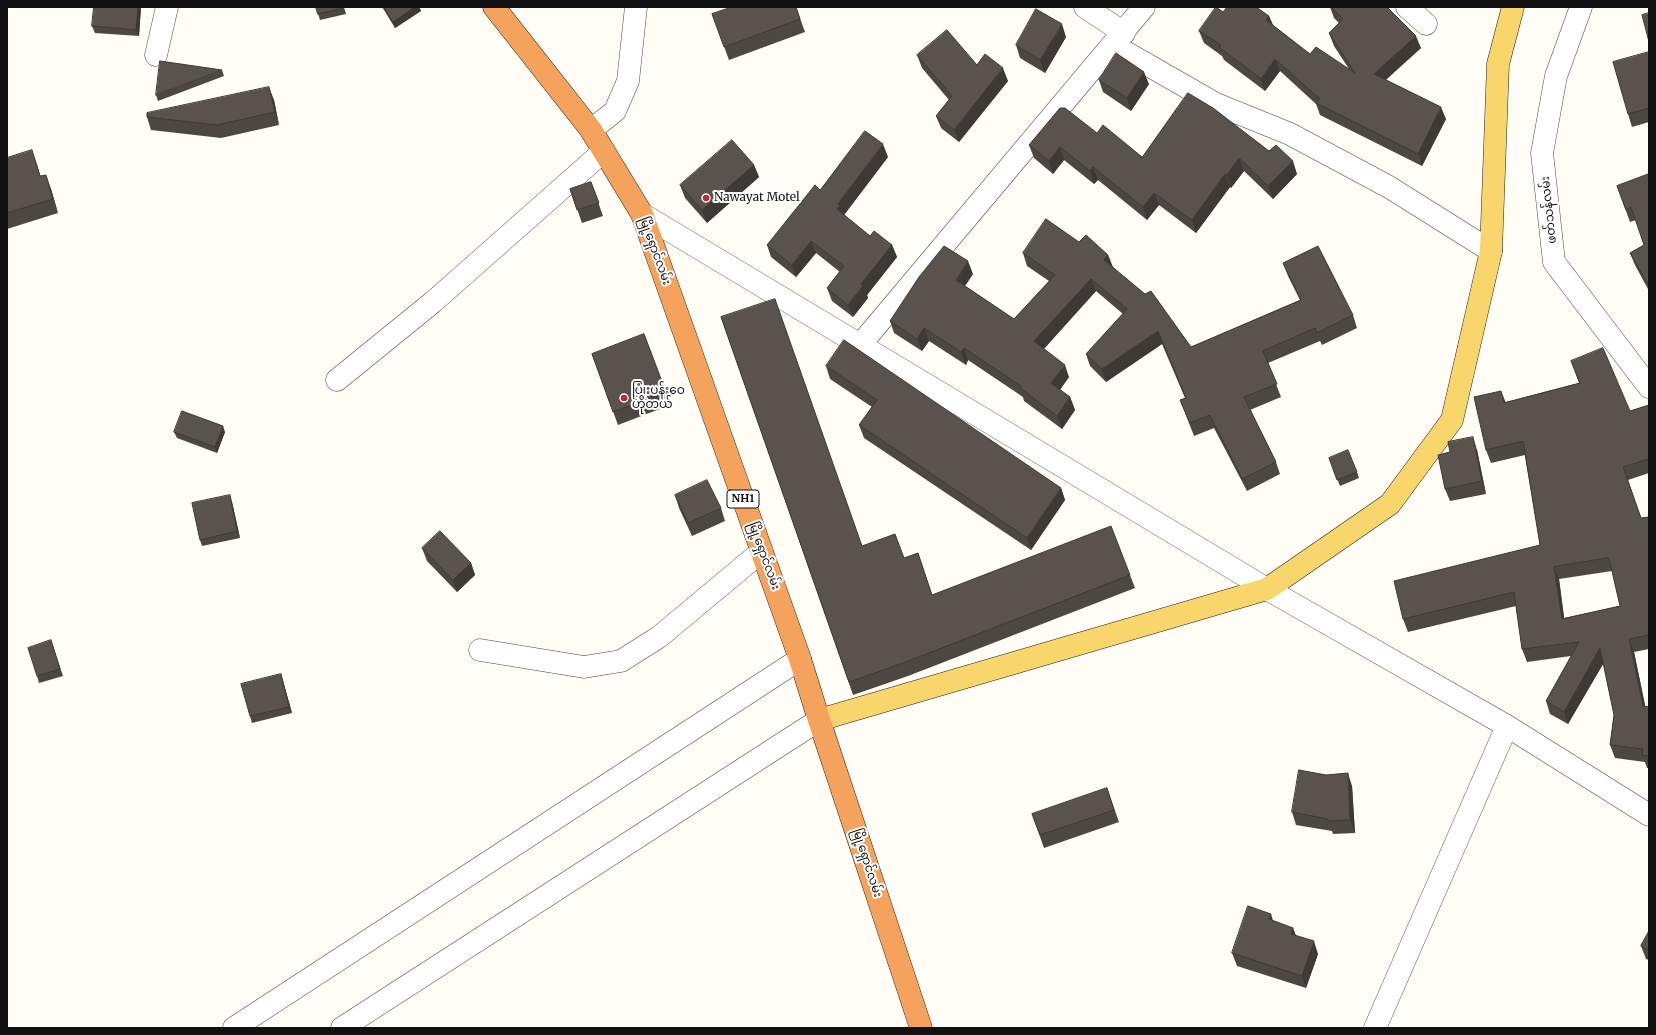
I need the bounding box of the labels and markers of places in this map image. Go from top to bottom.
place label: Nawayat Motel [714,191,800,205]
marker: Nawayat Motel [701,193,711,203]
place label: ပြုံးပန်းဝေ ဟိုတယ် [632,384,685,412]
marker: ပြုံးပန်းဝေ ဟိုတယ် [619,393,629,403]

